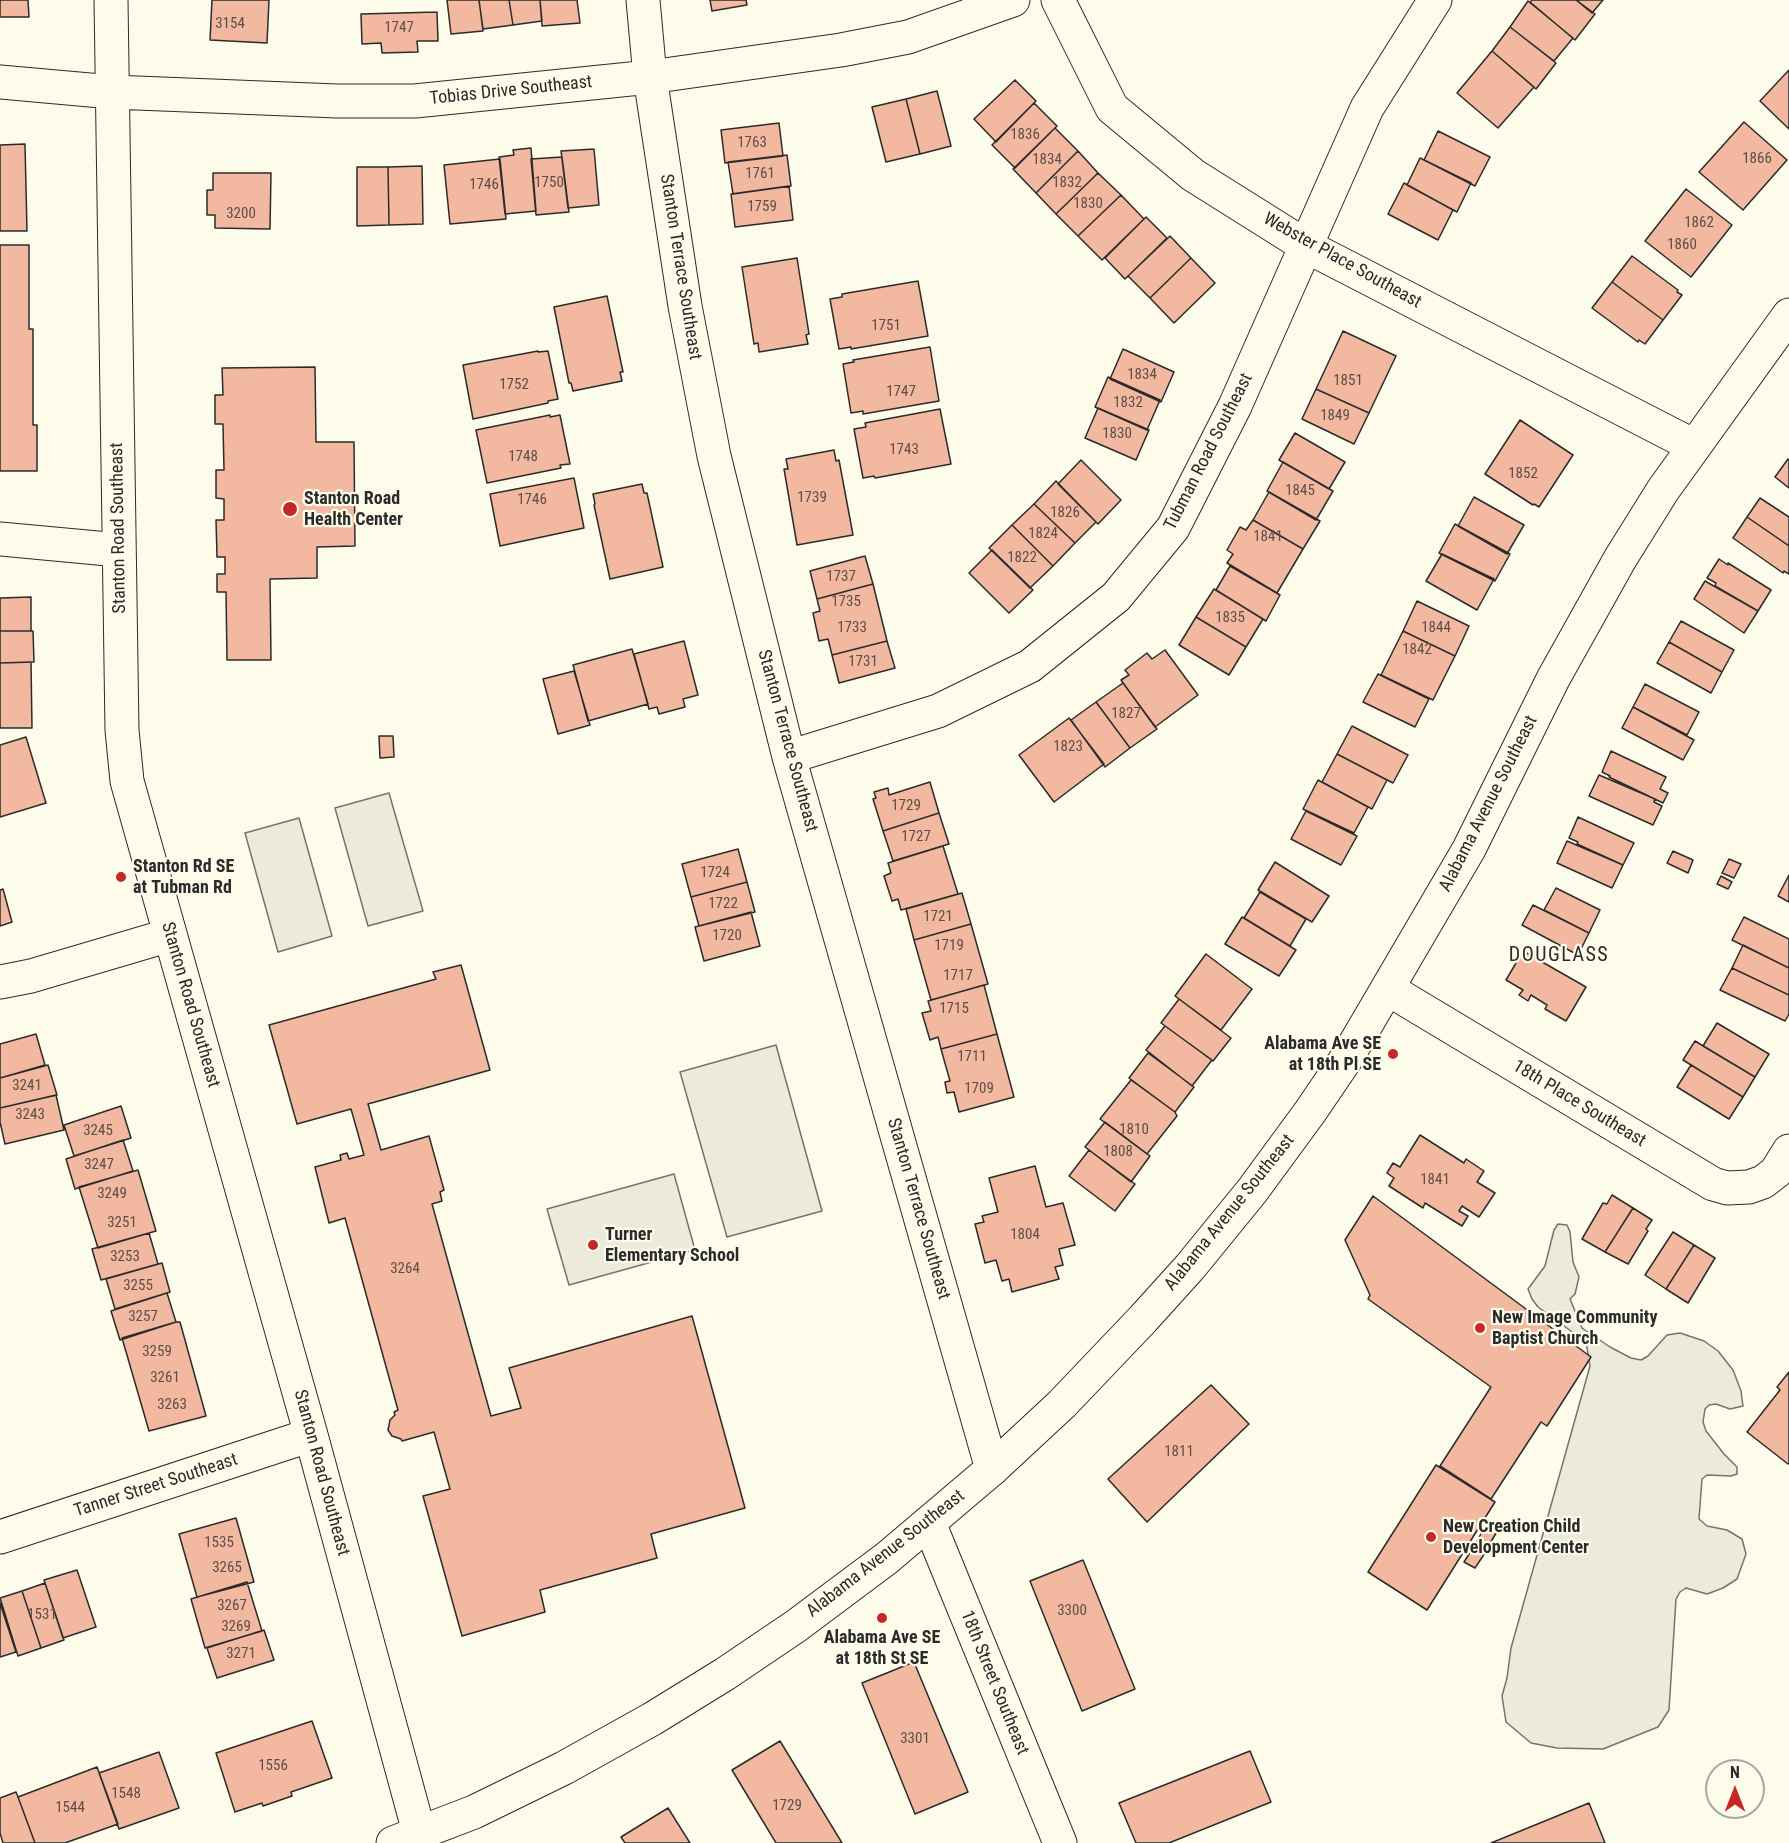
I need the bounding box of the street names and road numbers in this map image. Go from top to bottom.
street label: Tobias Drive Southeast [429,72,593,110]
street label: Stanton Terrace Southeast [655,173,705,361]
street label: Webster Place Southeast [1259,208,1425,314]
street label: Tubman Road Southeast [1160,370,1258,534]
street label: Stanton Road Southeast [107,442,131,614]
street label: Stanton Terrace Southeast [752,648,822,834]
street label: Alabama Avenue Southeast [1435,712,1543,896]
street label: Stanton Road Southeast [156,920,224,1090]
street label: 18th Place Southeast [1509,1056,1649,1152]
street label: Stanton Terrace Southeast [882,1116,954,1302]
street label: Alabama Avenue Southeast [1160,1131,1300,1295]
street label: Stanton Road Southeast [288,1388,354,1558]
street label: Tanner Street Southeast [72,1449,240,1523]
street label: Alabama Avenue Southeast [803,1486,969,1622]
street label: 18th Street Southeast [955,1608,1033,1758]

